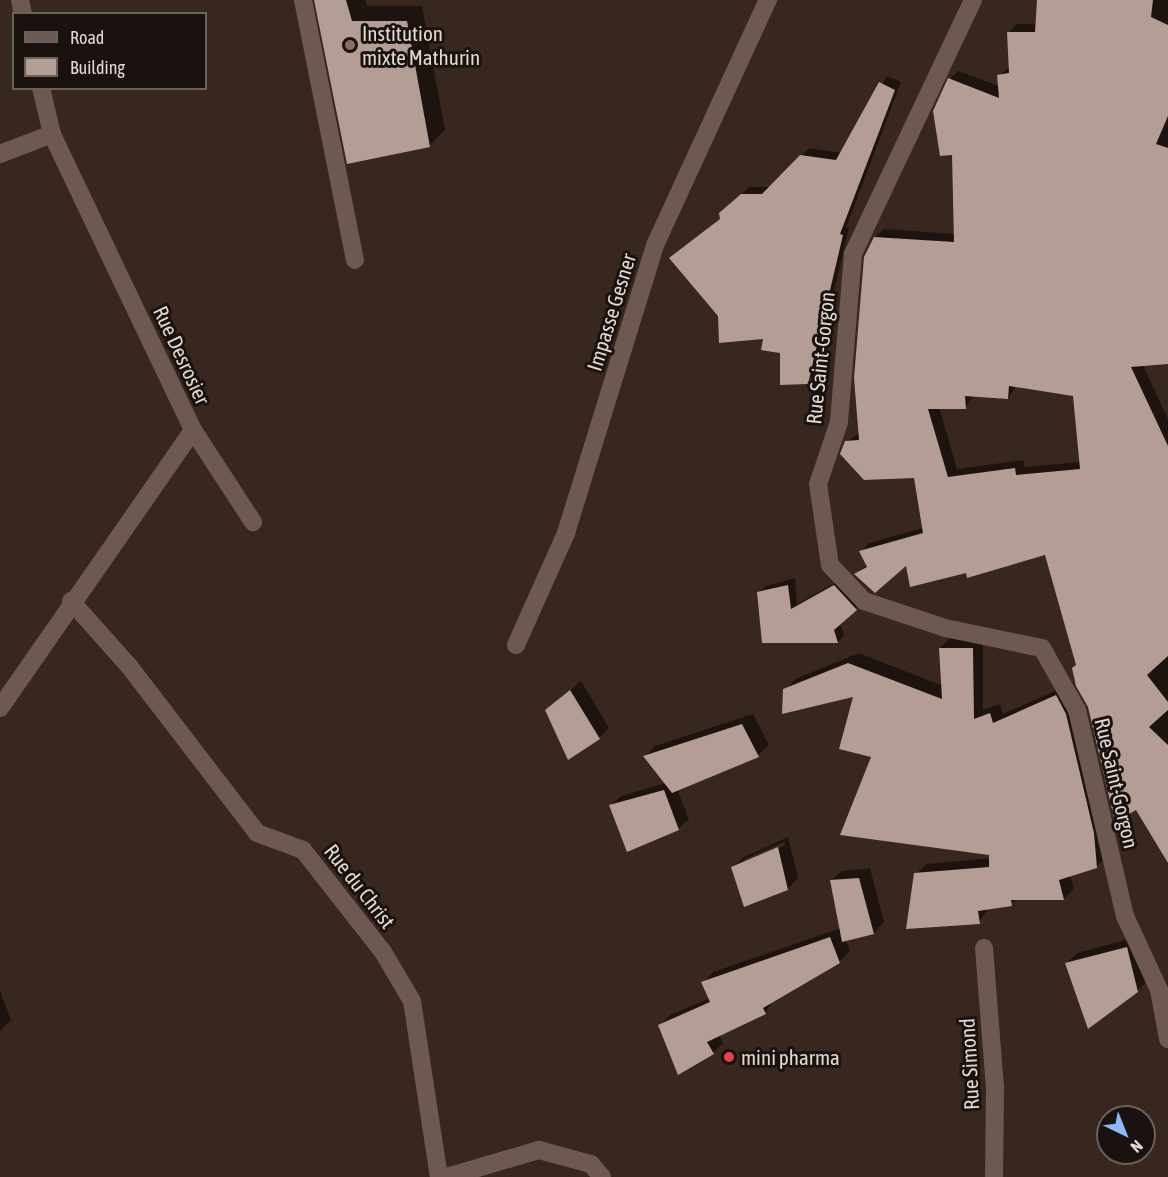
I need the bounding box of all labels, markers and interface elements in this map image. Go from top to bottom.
legend [12,12,207,90]
place label: Institution mixte Mathurin [362,20,480,70]
text: Road [70,27,104,48]
marker: Institution mixte Mathurin [343,38,357,52]
text: Building [70,57,125,78]
street label: Impasse Gesner [581,250,641,374]
street label: Rue Saint-Gorgon [801,290,839,426]
street label: Rue Desrosier [148,302,216,408]
street label: Rue Saint-Gorgon [1090,715,1144,851]
street label: Rue du Christ [319,839,401,933]
street label: Rue Simond [954,1017,984,1111]
place label: mini pharma [741,1044,840,1070]
marker: mini pharma [722,1050,736,1064]
north arrow [1096,1105,1156,1165]
text: N [1127,1137,1147,1157]

